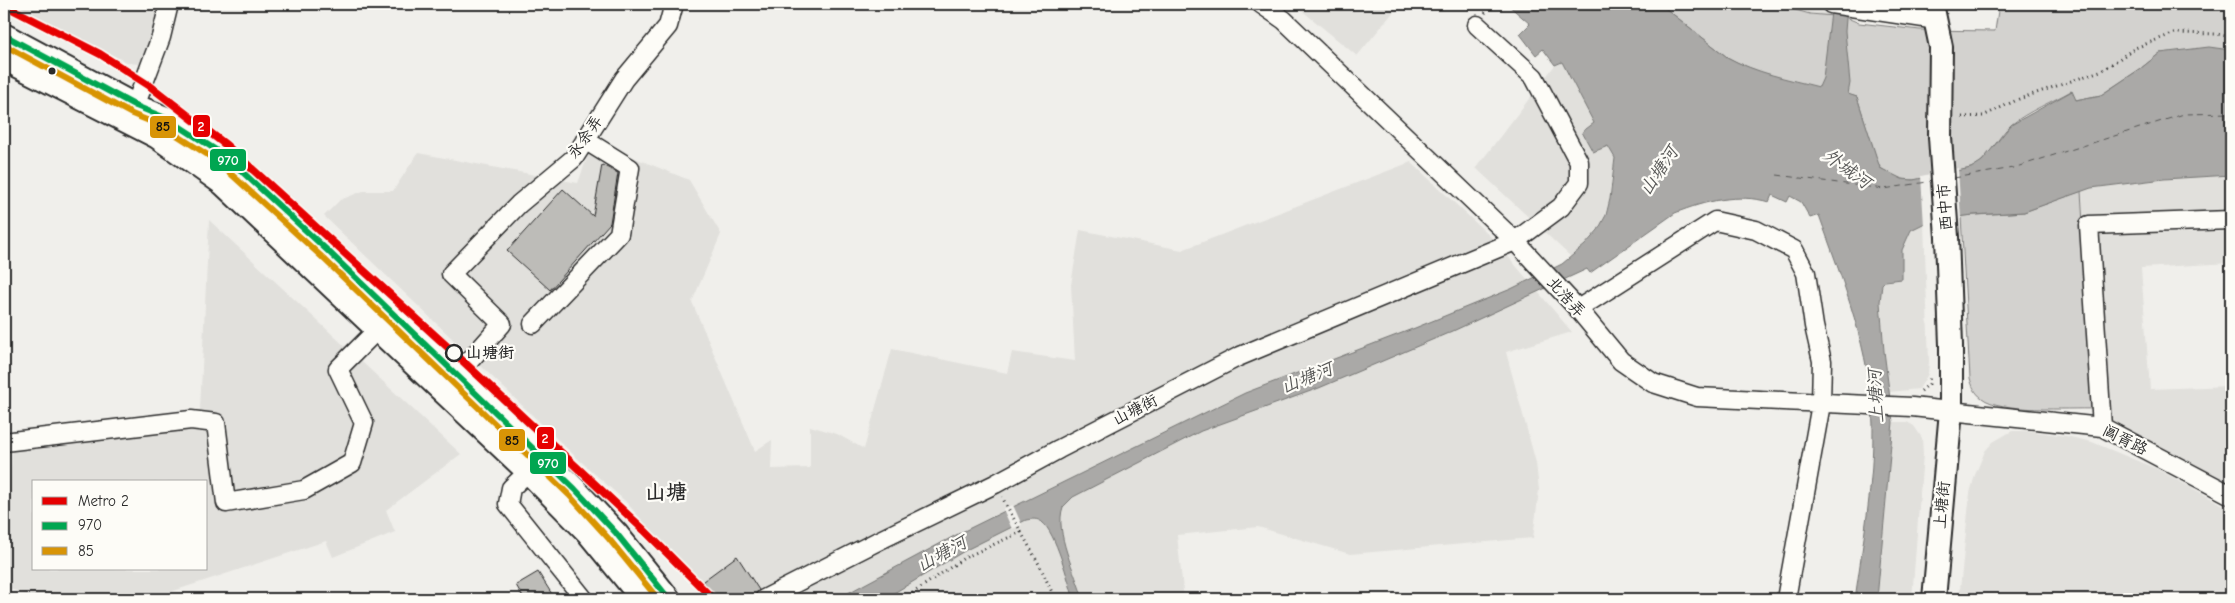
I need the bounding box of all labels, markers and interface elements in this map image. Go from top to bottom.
unlabelled marker [47,66,57,76]
street label: 永余弄 [564,112,606,162]
line badge: 2 [192,114,211,138]
line badge: 85 [149,115,177,139]
text: 85 [156,118,170,135]
text: 2 [198,118,205,135]
water label: 山塘河 [1635,140,1684,199]
water label: 外城河 [1819,145,1877,195]
line badge: 970 [209,148,247,172]
text: 970 [217,152,239,169]
street label: 西中市 [1934,182,1956,232]
street label: 北浩弄 [1543,273,1589,321]
marker: 山塘街 [445,344,463,362]
place label: 山塘街 [466,344,514,362]
water label: 山塘河 [1278,357,1339,398]
water label: 上塘河 [1864,365,1888,424]
street label: 山塘街 [1110,391,1160,429]
street label: 阊胥路 [2099,421,2151,459]
line badge: 2 [536,426,555,450]
line badge: 85 [498,428,526,452]
text: 2 [542,430,549,447]
text: 85 [505,432,519,449]
line badge: 970 [529,451,567,475]
text: 970 [537,455,559,472]
legend [32,480,208,570]
district label: 山塘 [645,480,687,504]
street label: 上塘街 [1931,480,1953,530]
text: Metro 2 [78,492,129,510]
text: 970 [78,516,102,534]
water label: 山塘河 [913,530,973,576]
text: 85 [78,542,94,560]

